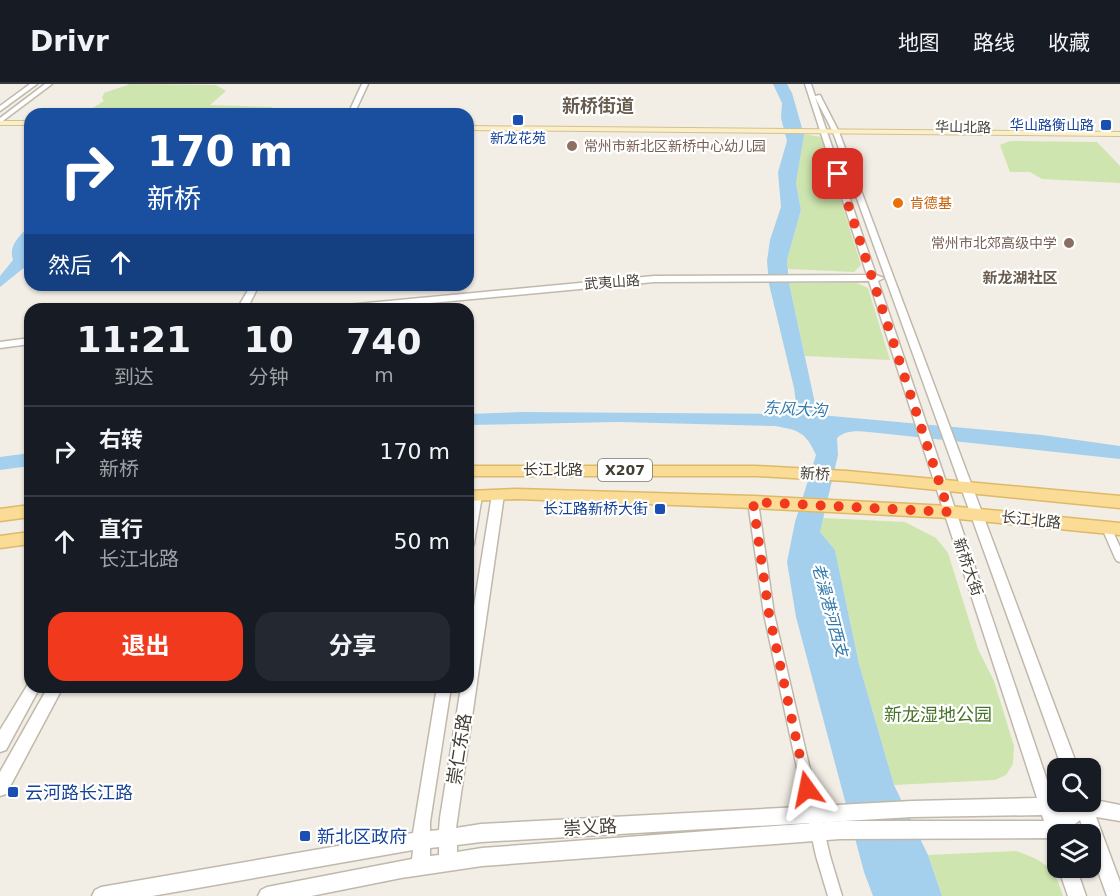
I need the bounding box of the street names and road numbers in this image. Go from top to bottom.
street label: 华山北路 [935,119,991,135]
street label: 武夷山路 [584,272,640,292]
road number: X207 [598,459,652,481]
street label: 长江北路 [523,461,583,479]
street label: 新桥 [800,464,830,484]
street label: 长江北路 [1000,508,1062,532]
street label: 新桥大街 [950,536,986,598]
street label: 崇仁东路 [443,712,475,786]
street label: 崇义路 [562,815,618,839]

